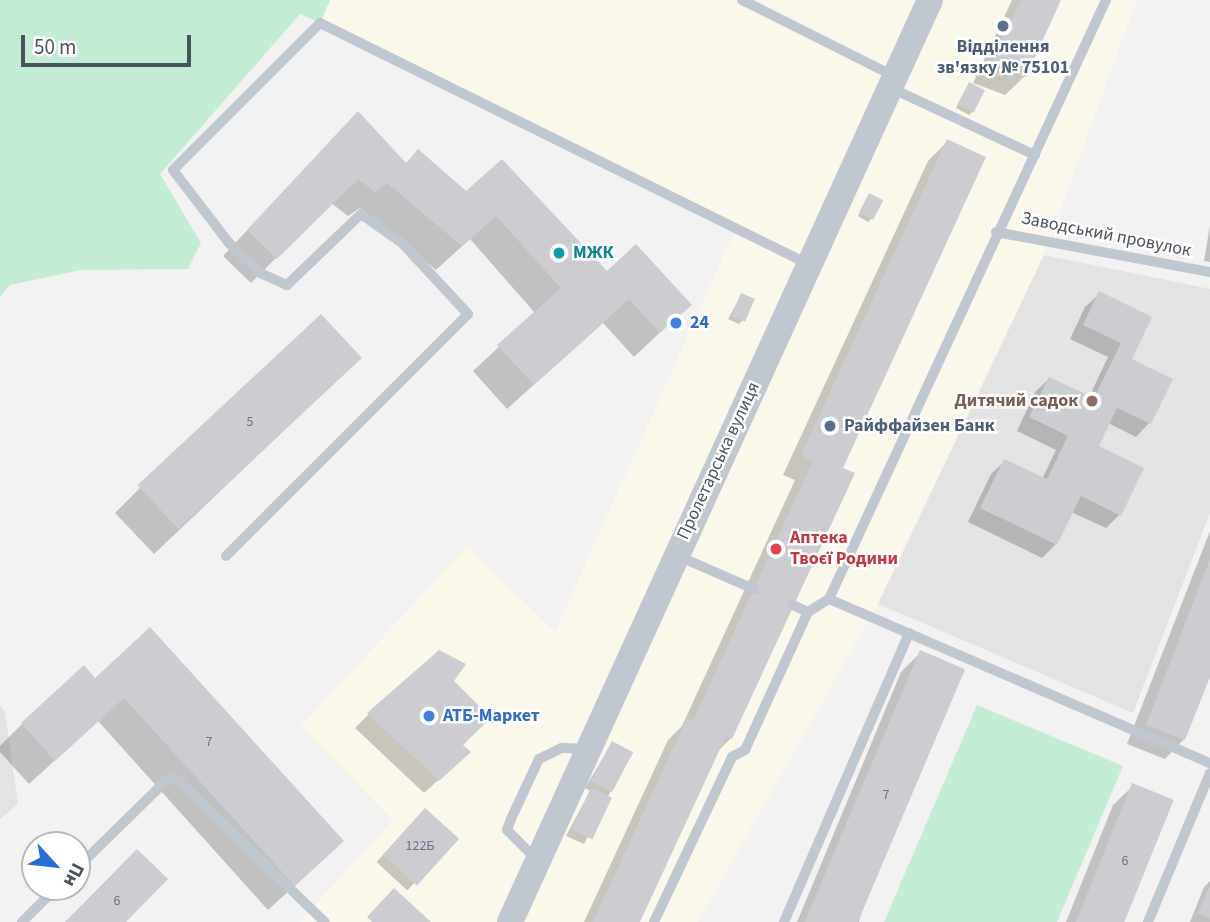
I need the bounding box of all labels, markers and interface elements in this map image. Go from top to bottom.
marker: Відділення зв'язку № 75101 [995,18,1011,34]
scale bar [24,21,194,65]
text: 50 m [34,32,76,62]
place label: Відділення зв'язку № 75101 [937,37,1069,80]
street label: Заводський провулок [1019,208,1193,262]
place label: МЖК [573,242,614,264]
marker: МЖК [551,245,567,261]
place label: 24 [690,312,709,334]
marker: 24 [668,315,684,331]
street label: Пролетарська вулиця [673,379,765,543]
place label: Дитячий садок [954,390,1078,412]
marker: Дитячий садок [1084,393,1100,409]
house number: 5 [247,414,253,430]
place label: Райффайзен Банк [844,415,995,437]
marker: Райффайзен Банк [822,418,838,434]
place label: Аптека Твоєї Родини [790,528,898,570]
marker: Аптека Твоєї Родини [768,541,784,557]
place label: АТБ-Маркет [443,705,540,727]
marker: АТБ-Маркет [421,708,437,724]
house number: 7 [206,734,212,750]
house number: 7 [883,787,889,803]
north arrow [21,831,91,901]
house number: 122Б [406,838,434,854]
house number: 6 [1122,853,1128,869]
text: Пн [56,858,91,892]
house number: 6 [114,893,120,909]

